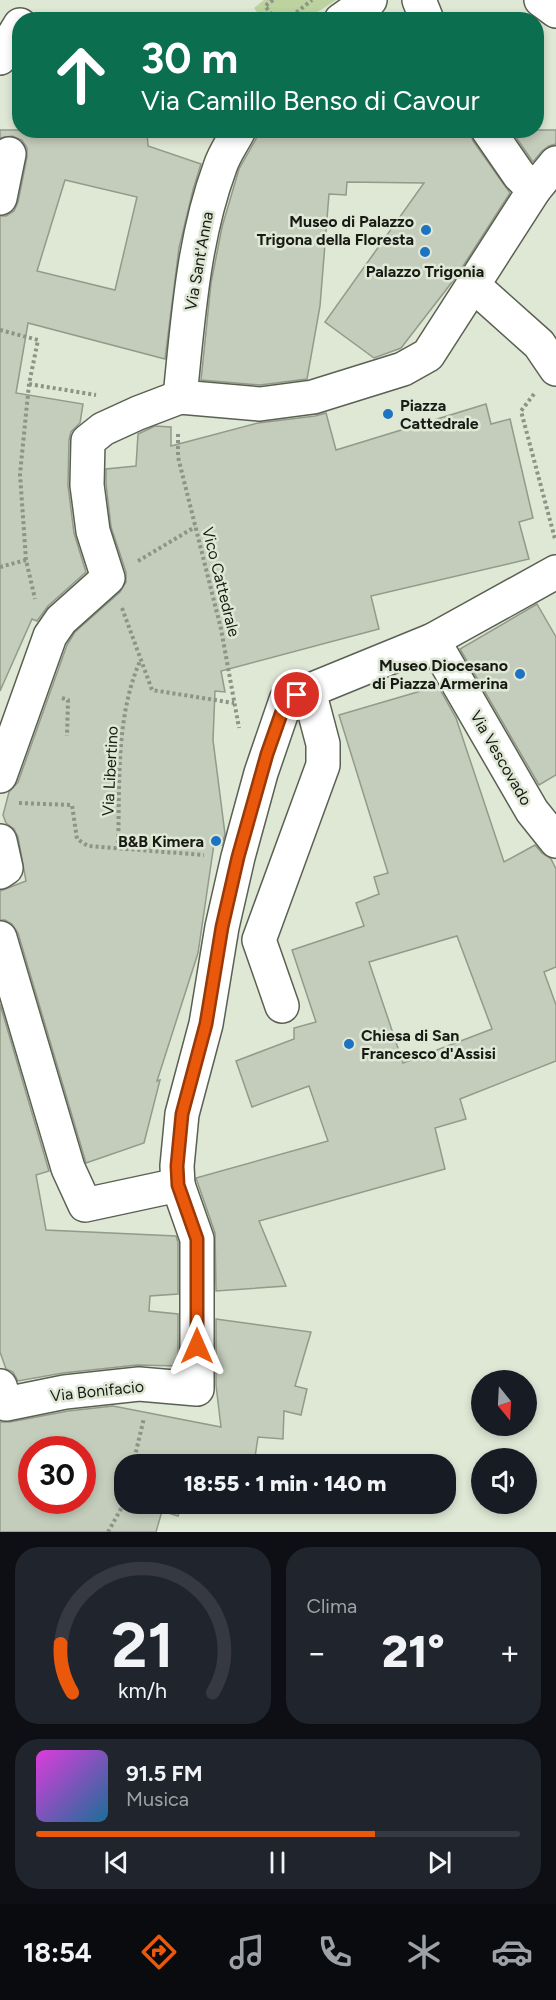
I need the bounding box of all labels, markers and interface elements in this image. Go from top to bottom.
text: 30 m [141,33,238,84]
icon: ahead [42,36,120,114]
text: Via Camillo Benso di Cavour [141,84,480,117]
street label: Via Sant'Anna [181,210,217,312]
place label: Museo di Palazzo Trigona della Floresta [257,212,414,249]
marker: Museo di Palazzo Trigona della Floresta [419,223,433,237]
marker: Palazzo Trigonia [418,245,432,259]
place label: Palazzo Trigonia [366,262,484,281]
place label: Piazza Cattedrale [400,396,479,433]
marker: Piazza Cattedrale [381,407,395,421]
street label: Vico Cattedrale [198,525,244,639]
place label: Museo Diocesano di Piazza Armerina [372,656,508,693]
marker: Museo Diocesano di Piazza Armerina [513,667,527,681]
pin [271,669,322,720]
icon: arrive [280,678,313,711]
street label: Via Vescovado [466,707,536,809]
street label: Via Libertino [98,725,122,817]
place label: B&B Kimera [118,832,204,851]
marker: B&B Kimera [209,834,223,848]
place label: Chiesa di San Francesco d'Assisi [361,1026,496,1063]
marker: Chiesa di San Francesco d'Assisi [342,1037,356,1051]
position arrow [165,1314,229,1378]
north arrow [471,1370,537,1436]
map controls [471,1370,537,1514]
street label: Via Bonifacio [49,1377,145,1405]
speed limit sign: 30 [18,1436,96,1514]
button: sound [471,1448,537,1514]
text: 18:55 · 1 min · 140 m [184,1470,386,1497]
text: Clima [307,1594,357,1618]
text: 21 [112,1608,174,1683]
text: 21° [382,1624,445,1678]
text: − [307,1633,327,1672]
text: + [499,1633,520,1672]
text: km/h [118,1678,167,1703]
text: 91.5 FM [126,1760,203,1787]
text: Musica [126,1787,189,1811]
icon: previous [100,1846,133,1879]
icon: pause [261,1846,294,1879]
icon: next [423,1846,456,1879]
icon: directions [138,1931,180,1973]
icon: music [226,1931,268,1973]
icon: phone [314,1931,356,1973]
icon: climate [403,1931,445,1973]
icon: car [491,1931,533,1973]
text: 18:54 [23,1936,92,1969]

